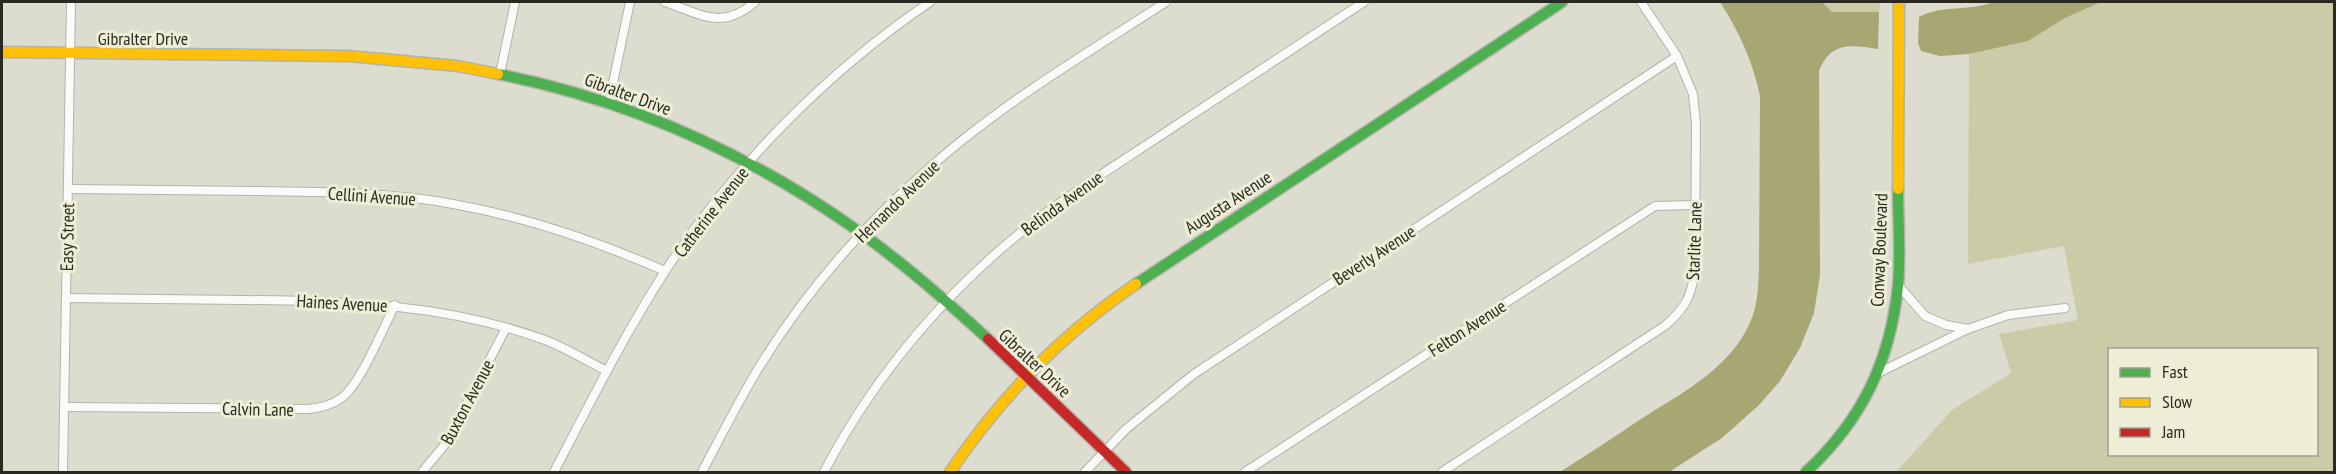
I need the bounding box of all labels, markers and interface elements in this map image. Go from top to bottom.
street label: Gibralter Drive [98,27,188,50]
street label: Gibralter Drive [582,68,674,120]
street label: Hernando Avenue [850,155,944,247]
street label: Catherine Avenue [669,162,753,262]
street label: Augusta Avenue [1180,165,1276,239]
street label: Belinda Avenue [1017,166,1107,240]
street label: Cellini Avenue [327,181,417,211]
street label: Conway Boulevard [1866,193,1892,307]
street label: Starlite Lane [1681,201,1707,281]
street label: Easy Street [55,203,79,271]
street label: Beverly Avenue [1328,220,1420,290]
street label: Haines Avenue [296,289,388,317]
street label: Felton Avenue [1424,294,1510,362]
street label: Gibralter Drive [994,324,1076,402]
legend [2108,348,2318,456]
street label: Buxton Avenue [435,356,499,448]
text: Fast [2162,360,2188,383]
text: Slow [2162,390,2193,413]
street label: Calvin Lane [222,397,294,421]
text: Jam [2161,420,2185,443]

